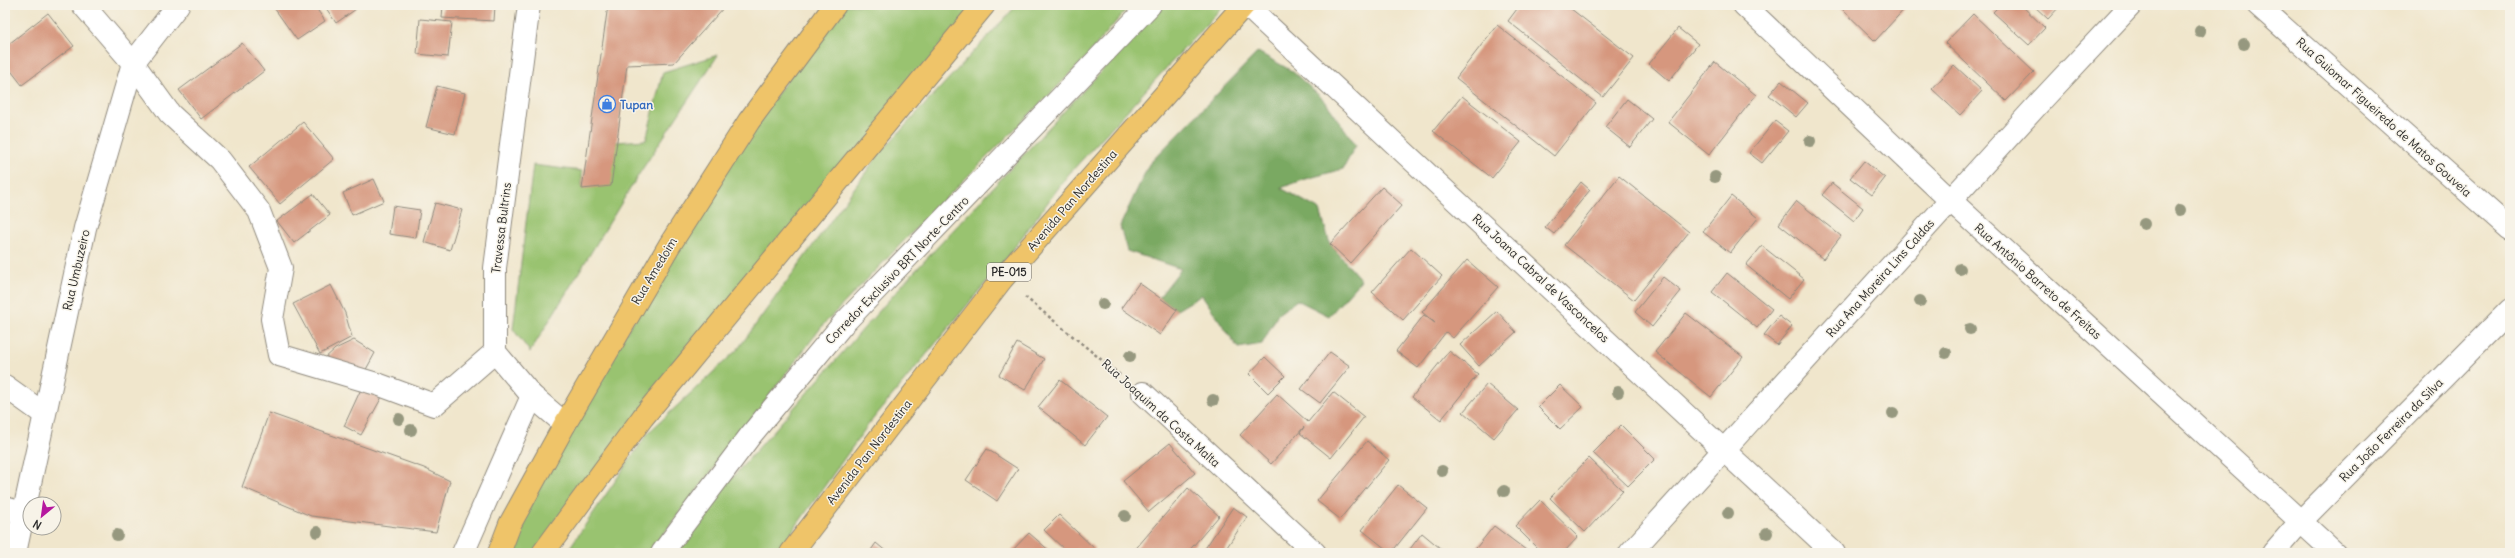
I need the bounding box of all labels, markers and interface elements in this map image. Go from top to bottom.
street label: Rua Guiomar Figueiredo de Matos Gouveia [2293,34,2475,200]
shop icon: Tupan [597,94,617,114]
place label: Tupan [620,97,653,113]
street label: Avenida Pan Nordestina [1024,146,1120,254]
street label: Travessa Bultrins [488,182,514,274]
street label: Corredor Exclusivo BRT Norte-Centro [822,193,972,347]
street label: Rua Joana Cabral de Vasconcelos [1469,211,1613,345]
street label: Rua Ana Moreira Lins Caldas [1823,216,1937,340]
street label: Rua Antônio Barreto de Freitas [1971,220,2105,342]
street label: Rua Umbuzeiro [59,228,93,312]
street label: Rua Amedoim [628,234,680,307]
road number: PE-015 [987,263,1031,281]
street label: Rua Joaquim da Costa Malta [1099,356,1223,470]
street label: Rua João Ferreira da Silva [2336,375,2446,485]
street label: Avenida Pan Nordestina [823,396,915,507]
north arrow [22,496,62,536]
text: N [30,517,44,533]

